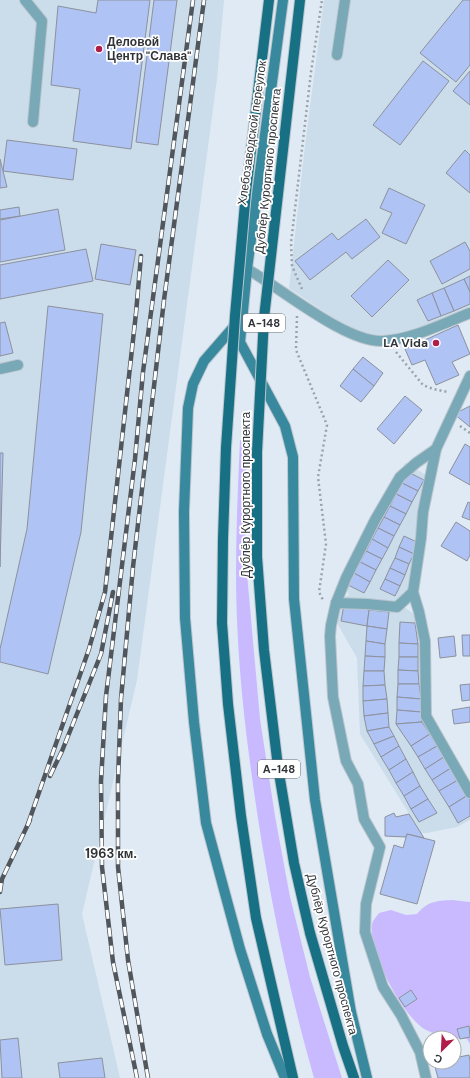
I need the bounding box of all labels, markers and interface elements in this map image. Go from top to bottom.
place label: Деловой Центр "Слава" [107,34,192,64]
marker: Деловой Центр "Слава" [94,44,104,54]
street label: Хлебозаводской переулок [234,59,270,206]
street label: Дублёр Курортного проспекта [251,87,285,254]
road number: А-148 [243,314,285,332]
place label: LA Vida [383,335,428,351]
marker: LA Vida [431,338,441,348]
street label: Дублёр Курортного проспекта [238,412,254,578]
road number: А-148 [258,760,300,778]
district label: 1963 км. [85,845,137,862]
street label: Дублёр Курортного проспекта [303,872,361,1037]
north arrow [422,1030,462,1070]
text: С [431,1051,444,1067]

